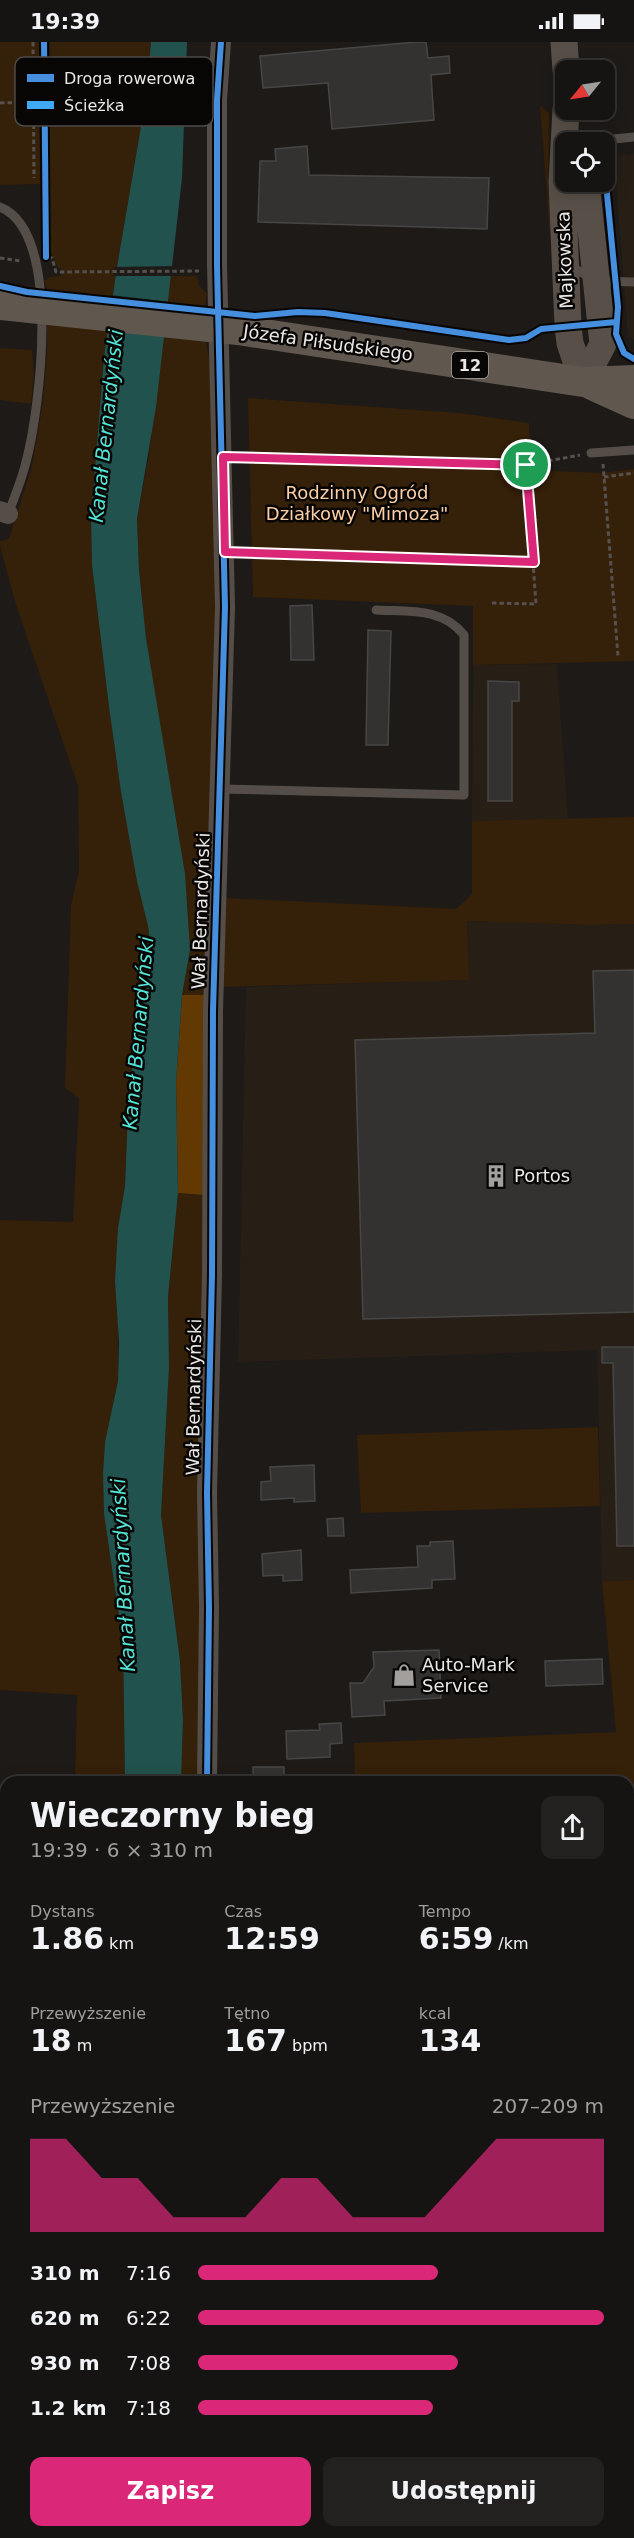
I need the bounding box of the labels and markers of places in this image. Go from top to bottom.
pin [500,439,551,490]
building icon: Portos [483,1163,509,1189]
place label: Portos [514,1165,570,1186]
place label: Auto-Mark Service [422,1654,516,1696]
shop icon: Auto-Mark Service [391,1662,417,1688]

